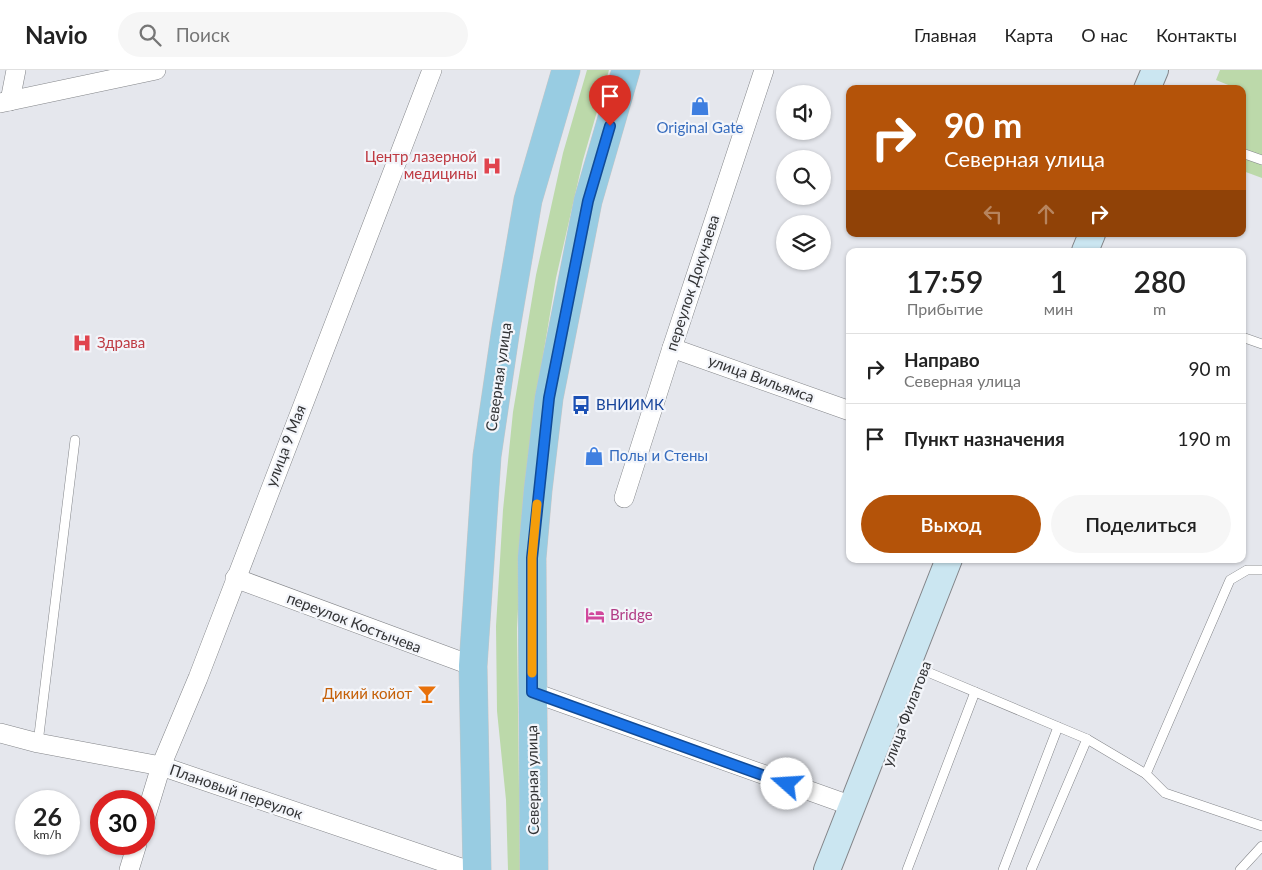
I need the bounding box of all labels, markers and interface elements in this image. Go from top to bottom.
search box [118,12,468,57]
text: Navio [25,20,88,49]
icon: search [136,21,164,49]
text: Поиск [176,23,230,46]
text: Главная [914,24,977,46]
text: Карта [1005,24,1053,46]
text: О нас [1081,24,1128,46]
text: Контакты [1156,24,1237,46]
pin [589,75,631,126]
icon: arrive [596,82,624,110]
map controls [776,85,831,270]
button: sound [776,85,831,140]
shop icon: Original Gate [689,95,711,117]
text: 90 m [944,103,1022,145]
icon: right [861,105,926,170]
place label: Original Gate [656,118,744,136]
text: Северная улица [944,145,1105,172]
place label: Центр лазерной медицины [365,147,477,182]
button: search [776,150,831,205]
hospital icon: Центр лазерной медицины [481,155,503,177]
icon: left [979,200,1007,228]
icon: ahead [1032,200,1060,228]
icon: right [1085,200,1113,228]
street label: переулок Докучаева [662,212,723,353]
button: layers [776,215,831,270]
text: 17:59 [906,263,983,299]
text: 1 [1050,263,1067,299]
text: 280 [1134,263,1186,299]
text: Прибытие [907,299,983,318]
text: мин [1044,299,1073,318]
text: m [1153,299,1166,318]
street label: Северная улица [481,321,515,432]
hospital icon: Здрава [71,332,93,354]
place label: Здрава [97,333,145,351]
text: Направо [904,348,980,371]
street label: улица Вильямса [706,351,817,406]
icon: right [861,355,889,383]
text: 90 m [1188,357,1231,380]
text: Северная улица [904,371,1021,390]
bus stop icon: ВНИИМК [570,394,592,416]
place label: ВНИИМК [596,395,664,413]
street label: улица 9 Мая [261,402,309,489]
icon: arrive [861,425,889,453]
text: Пункт назначения [904,427,1065,450]
text: 190 m [1177,427,1231,450]
shop icon: Полы и Стены [583,445,605,467]
place label: Полы и Стены [609,446,708,464]
button: Выход [861,495,1041,553]
button: Поделиться [1051,495,1231,553]
street label: переулок Костычева [285,588,424,656]
hotel icon: Bridge [584,604,606,626]
place label: Bridge [610,605,653,623]
street label: улица Филатова [878,658,934,769]
bar icon: Дикий койот [416,683,438,705]
place label: Дикий койот [322,684,412,702]
street label: Северная улица [522,725,542,835]
position arrow [760,757,812,809]
street label: Плановый переулок [167,760,305,822]
speed limit sign: 30 [90,790,155,855]
text: 26 [33,801,62,831]
text: km/h [33,827,62,842]

